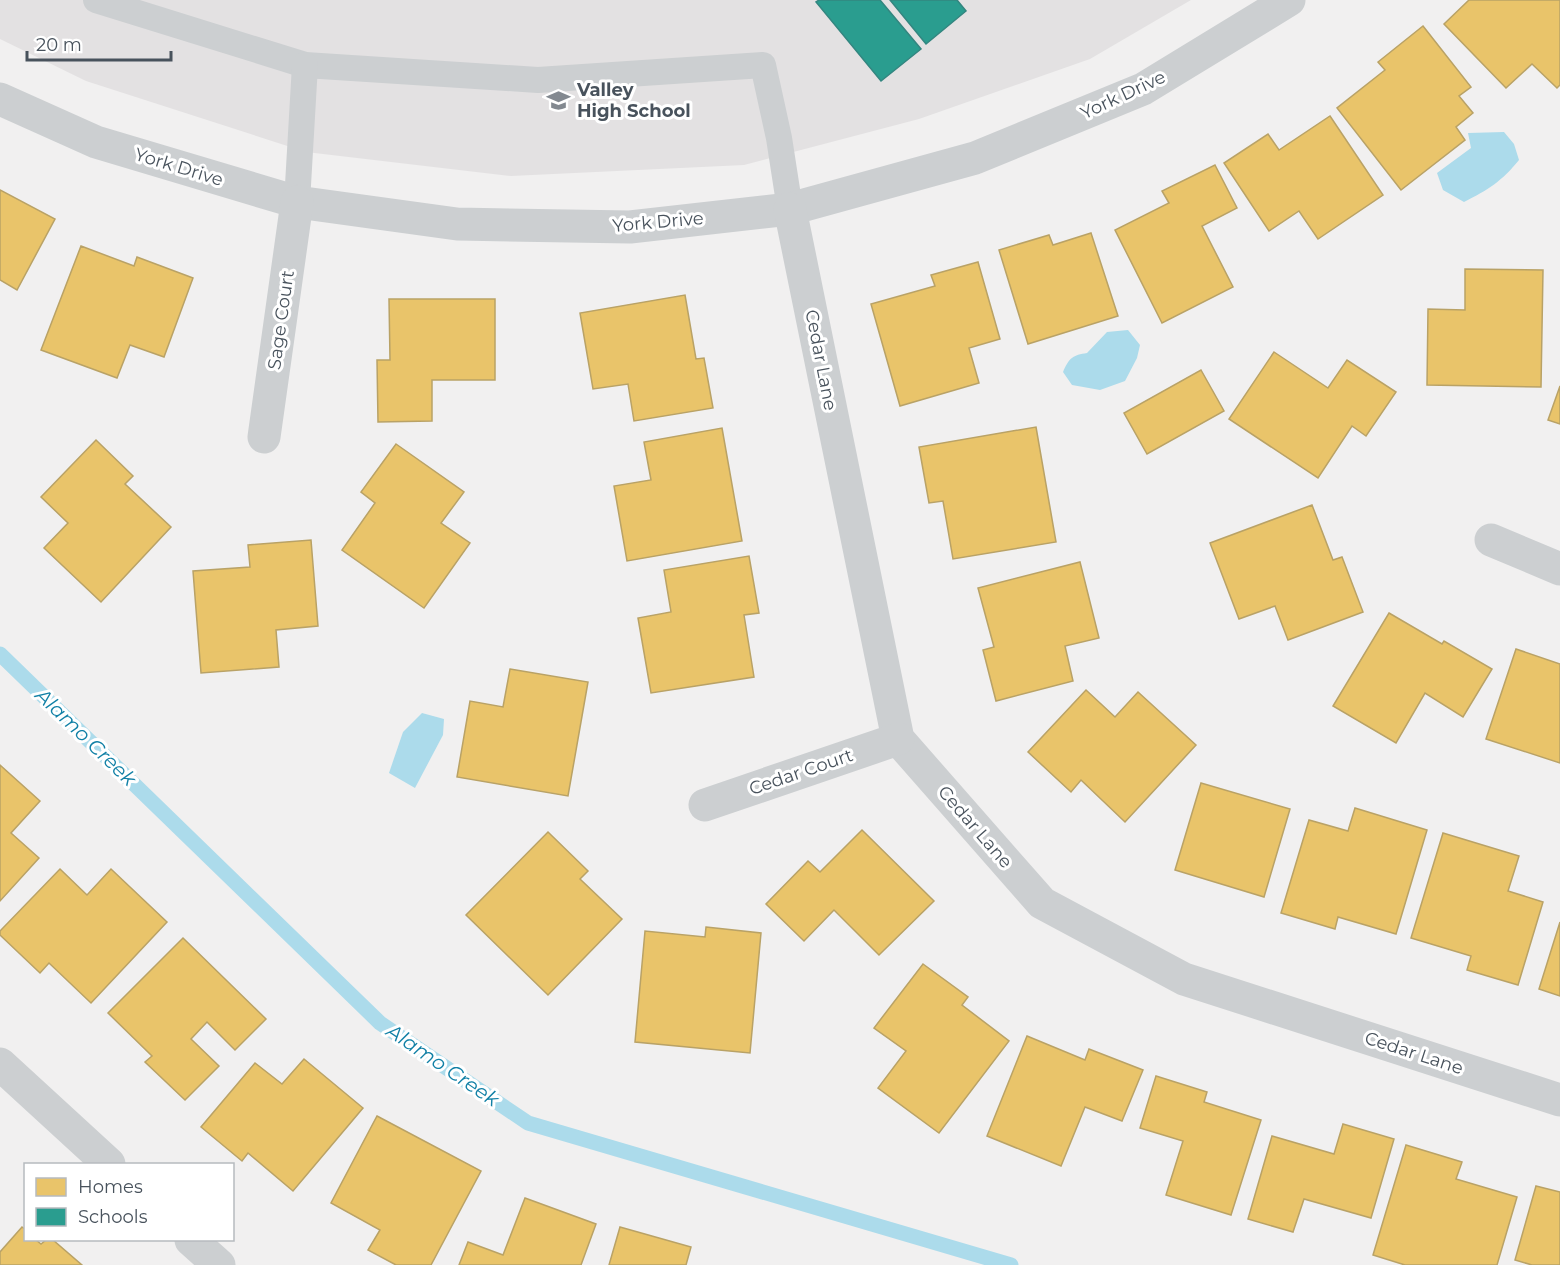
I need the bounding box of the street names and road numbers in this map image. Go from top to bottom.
street label: York Drive [1077,66,1169,124]
street label: York Drive [132,143,226,191]
street label: York Drive [612,207,705,237]
street label: Sage Court [263,269,299,371]
street label: Cedar Lane [800,308,842,412]
street label: Cedar Court [746,744,856,800]
street label: Cedar Lane [933,781,1017,873]
street label: Cedar Lane [1362,1027,1466,1079]

